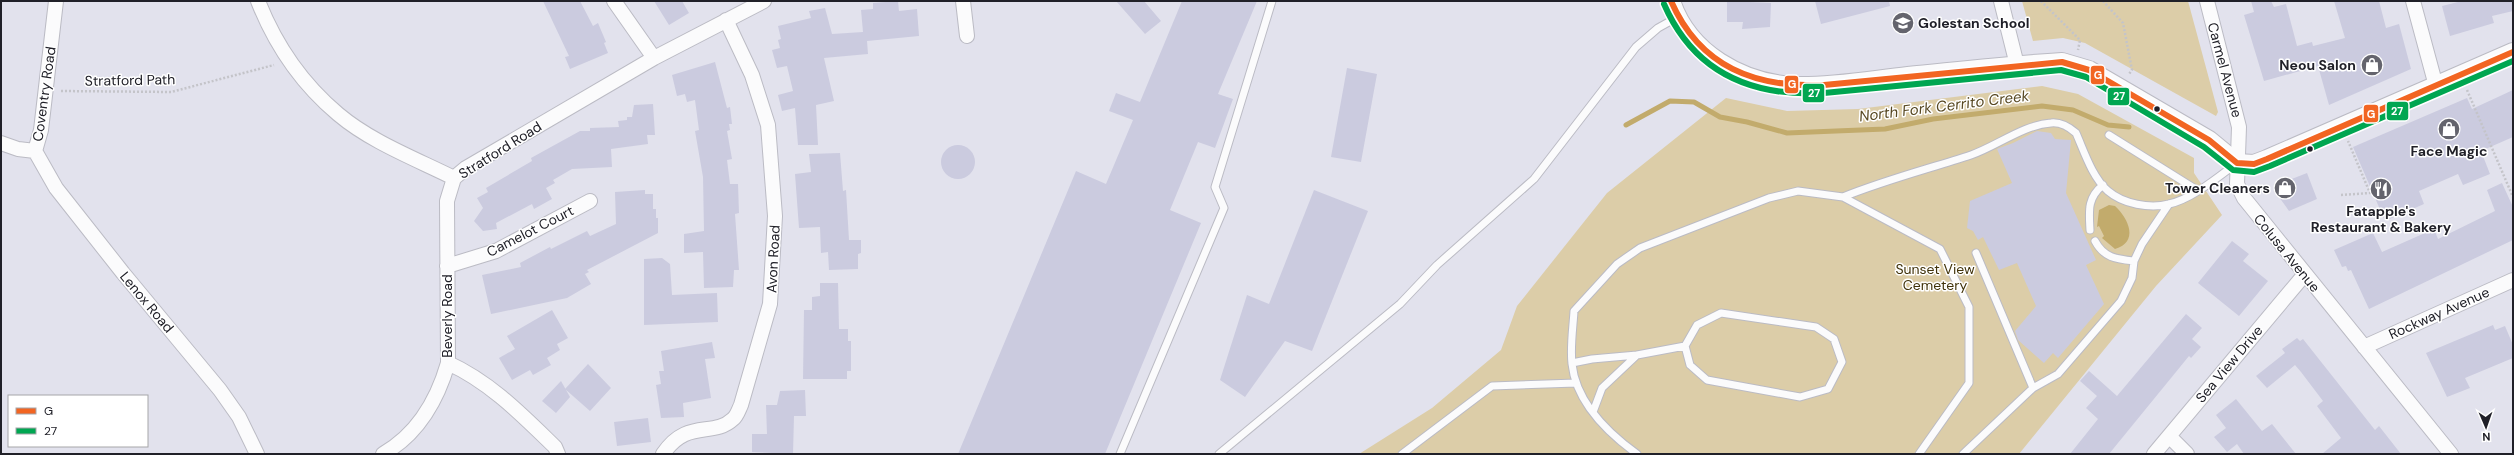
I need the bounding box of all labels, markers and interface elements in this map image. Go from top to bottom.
school or university icon: Golestan School [1890,10,1916,36]
place label: Golestan School [1918,14,2029,32]
street label: Carmel Avenue [2204,20,2246,120]
street label: Coventry Road [28,45,60,143]
shop icon: Neou Salon [2359,52,2385,78]
place label: Neou Salon [2279,56,2356,74]
line badge: G [2090,65,2105,85]
text: G [2094,68,2102,82]
street label: Stratford Path [85,70,175,90]
line badge: G [1784,75,1799,94]
text: G [1788,77,1796,91]
line badge: 27 [1802,83,1825,103]
text: 27 [1808,86,1820,100]
water label: North Fork Cerrito Creek [1858,86,2031,126]
line badge: 27 [2107,87,2130,106]
text: 27 [2113,89,2125,103]
line badge: 27 [2386,101,2409,121]
unlabelled marker [2152,104,2162,114]
line badge: G [2363,104,2379,123]
text: 27 [2391,104,2403,118]
text: G [2367,107,2375,121]
shop icon: Face Magic [2436,116,2462,142]
street label: Stratford Road [455,117,545,183]
place label: Face Magic [2411,142,2487,160]
unlabelled marker [2305,144,2315,154]
shop icon: Tower Cleaners [2272,175,2298,201]
restaurant icon: Fatapple's Restaurant & Bakery [2368,176,2394,202]
place label: Tower Cleaners [2165,179,2270,197]
street label: Camelot Court [483,201,577,261]
place label: Fatapple's Restaurant & Bakery [2311,202,2452,236]
street label: Colusa Avenue [2250,210,2324,296]
street label: Avon Road [762,224,784,294]
park label: Sunset View Cemetery [1895,260,1975,294]
street label: Lenox Road [116,268,178,336]
street label: Beverly Road [438,274,456,358]
street label: Rockway Avenue [2386,283,2492,343]
street label: Sea View Drive [2191,322,2267,406]
legend [8,395,148,447]
text: G [44,403,53,419]
north arrow [2466,407,2506,447]
text: 27 [44,423,57,439]
text: N [2482,430,2491,444]

